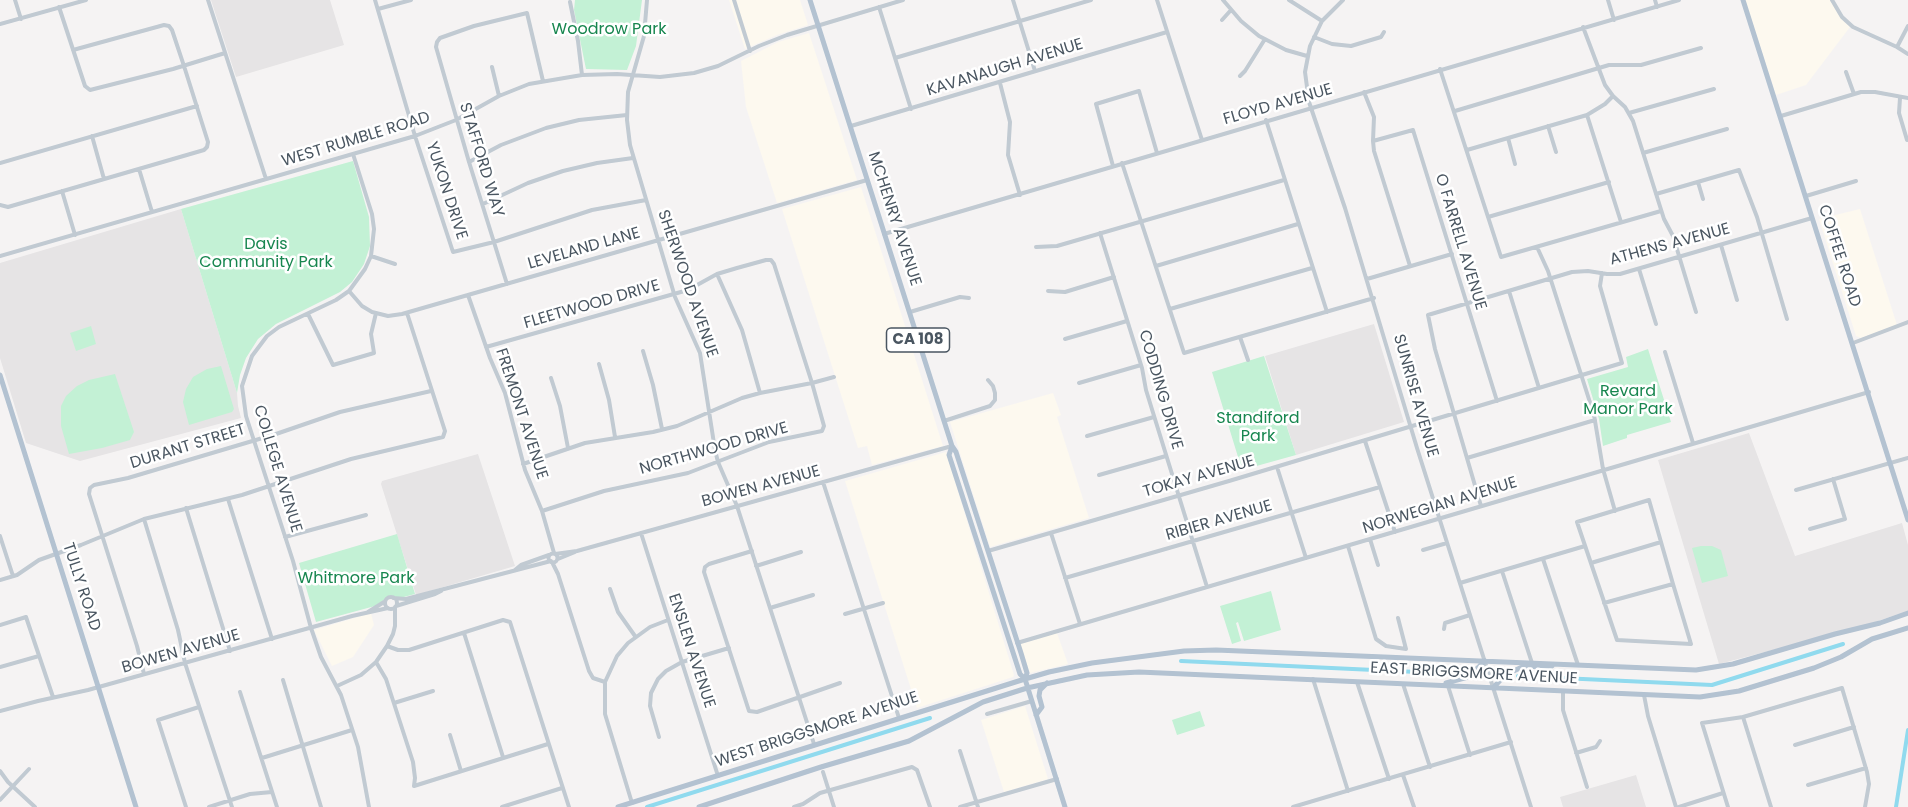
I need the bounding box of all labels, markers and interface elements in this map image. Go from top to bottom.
park label: Woodrow Park [552,20,666,40]
street label: KAVANAUGH AVENUE [924,35,1086,101]
street label: FLOYD AVENUE [1221,80,1335,130]
street label: STAFFORD WAY [454,100,508,220]
street label: WEST RUMBLE ROAD [280,108,432,172]
street label: YUKON DRIVE [421,140,471,242]
street label: MCHENRY AVENUE [863,149,925,289]
street label: O FARRELL AVENUE [1430,172,1490,312]
street label: COFFEE ROAD [1813,203,1865,309]
street label: SHERWOOD AVENUE [653,208,721,360]
street label: ATHENS AVENUE [1608,220,1732,270]
street label: LEVELAND LANE [526,224,642,274]
park label: Davis Community Park [199,235,333,273]
street label: FLEETWOOD DRIVE [522,276,662,334]
road number: CA 108 [886,328,950,352]
street label: CODDING DRIVE [1134,328,1186,452]
street label: SUNRISE AVENUE [1388,332,1442,460]
street label: FREMONT AVENUE [491,346,551,482]
park label: Revard Manor Park [1583,382,1673,420]
street label: COLLEGE AVENUE [249,403,305,535]
park label: Standiford Park [1216,409,1300,447]
street label: NORTHWOOD DRIVE [638,419,790,479]
street label: DURANT STREET [128,420,248,474]
street label: TOKAY AVENUE [1141,452,1257,502]
street label: BOWEN AVENUE [700,462,822,512]
street label: NORWEGIAN AVENUE [1361,473,1519,539]
street label: RIBIER AVENUE [1164,497,1274,545]
street label: TULLY ROAD [58,541,104,633]
park label: Whitmore Park [298,569,414,589]
street label: ENSLEN AVENUE [663,591,719,711]
street label: BOWEN AVENUE [120,626,242,678]
street label: EAST BRIGGSMORE AVENUE [1370,659,1578,689]
street label: WEST BRIGGSMORE AVENUE [713,688,921,772]

